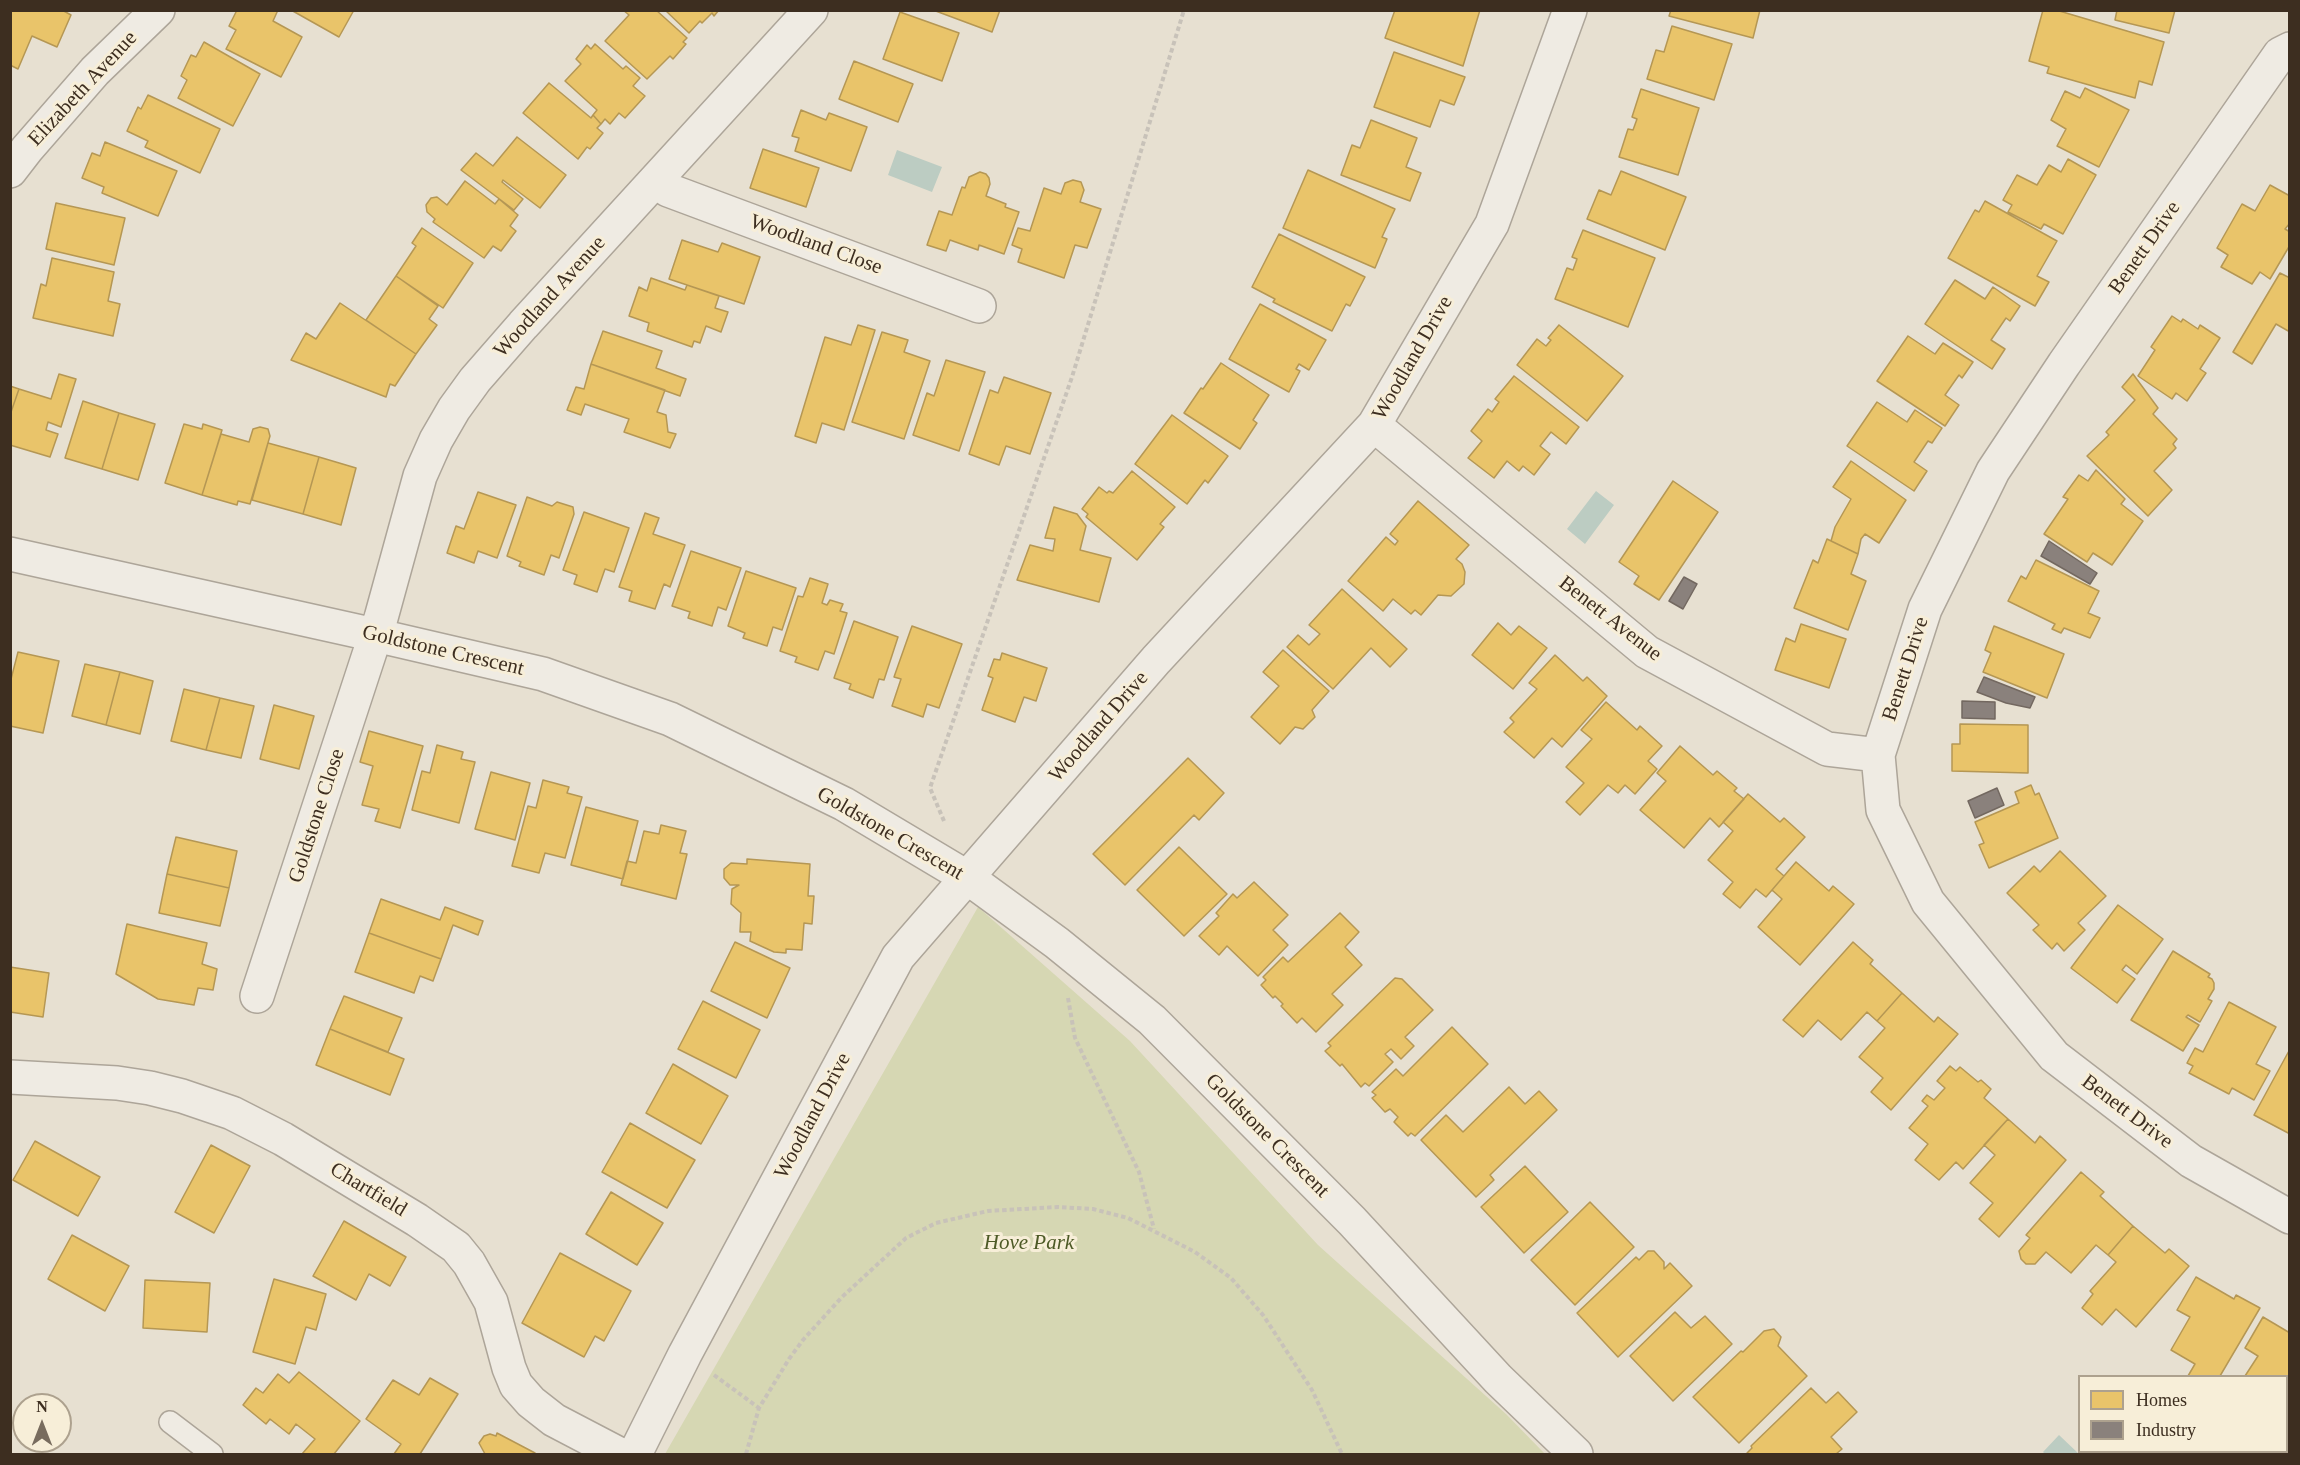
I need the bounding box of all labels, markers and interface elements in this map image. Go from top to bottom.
street label: Elizabeth Avenue [23,26,143,152]
street label: Benett Drive [2104,197,2186,299]
street label: Woodland Close [746,209,886,281]
street label: Woodland Avenue [489,231,611,363]
street label: Woodland Drive [1367,292,1459,424]
street label: Benett Avenue [1553,571,1667,667]
street label: Benett Drive [1877,614,1935,724]
street label: Goldstone Crescent [360,620,526,682]
street label: Woodland Drive [1044,666,1154,788]
street label: Goldstone Close [283,746,351,886]
street label: Goldstone Crescent [812,782,968,886]
street label: Woodland Drive [769,1049,857,1183]
street label: Goldstone Crescent [1200,1069,1334,1203]
street label: Benett Drive [2076,1069,2178,1155]
street label: Chartfield [325,1157,411,1223]
park label: Hove Park [984,1230,1074,1256]
legend [2078,1375,2288,1453]
text: Homes [2136,1390,2187,1410]
north arrow [12,1393,72,1453]
text: N [36,1398,48,1415]
text: Industry [2136,1420,2196,1440]

